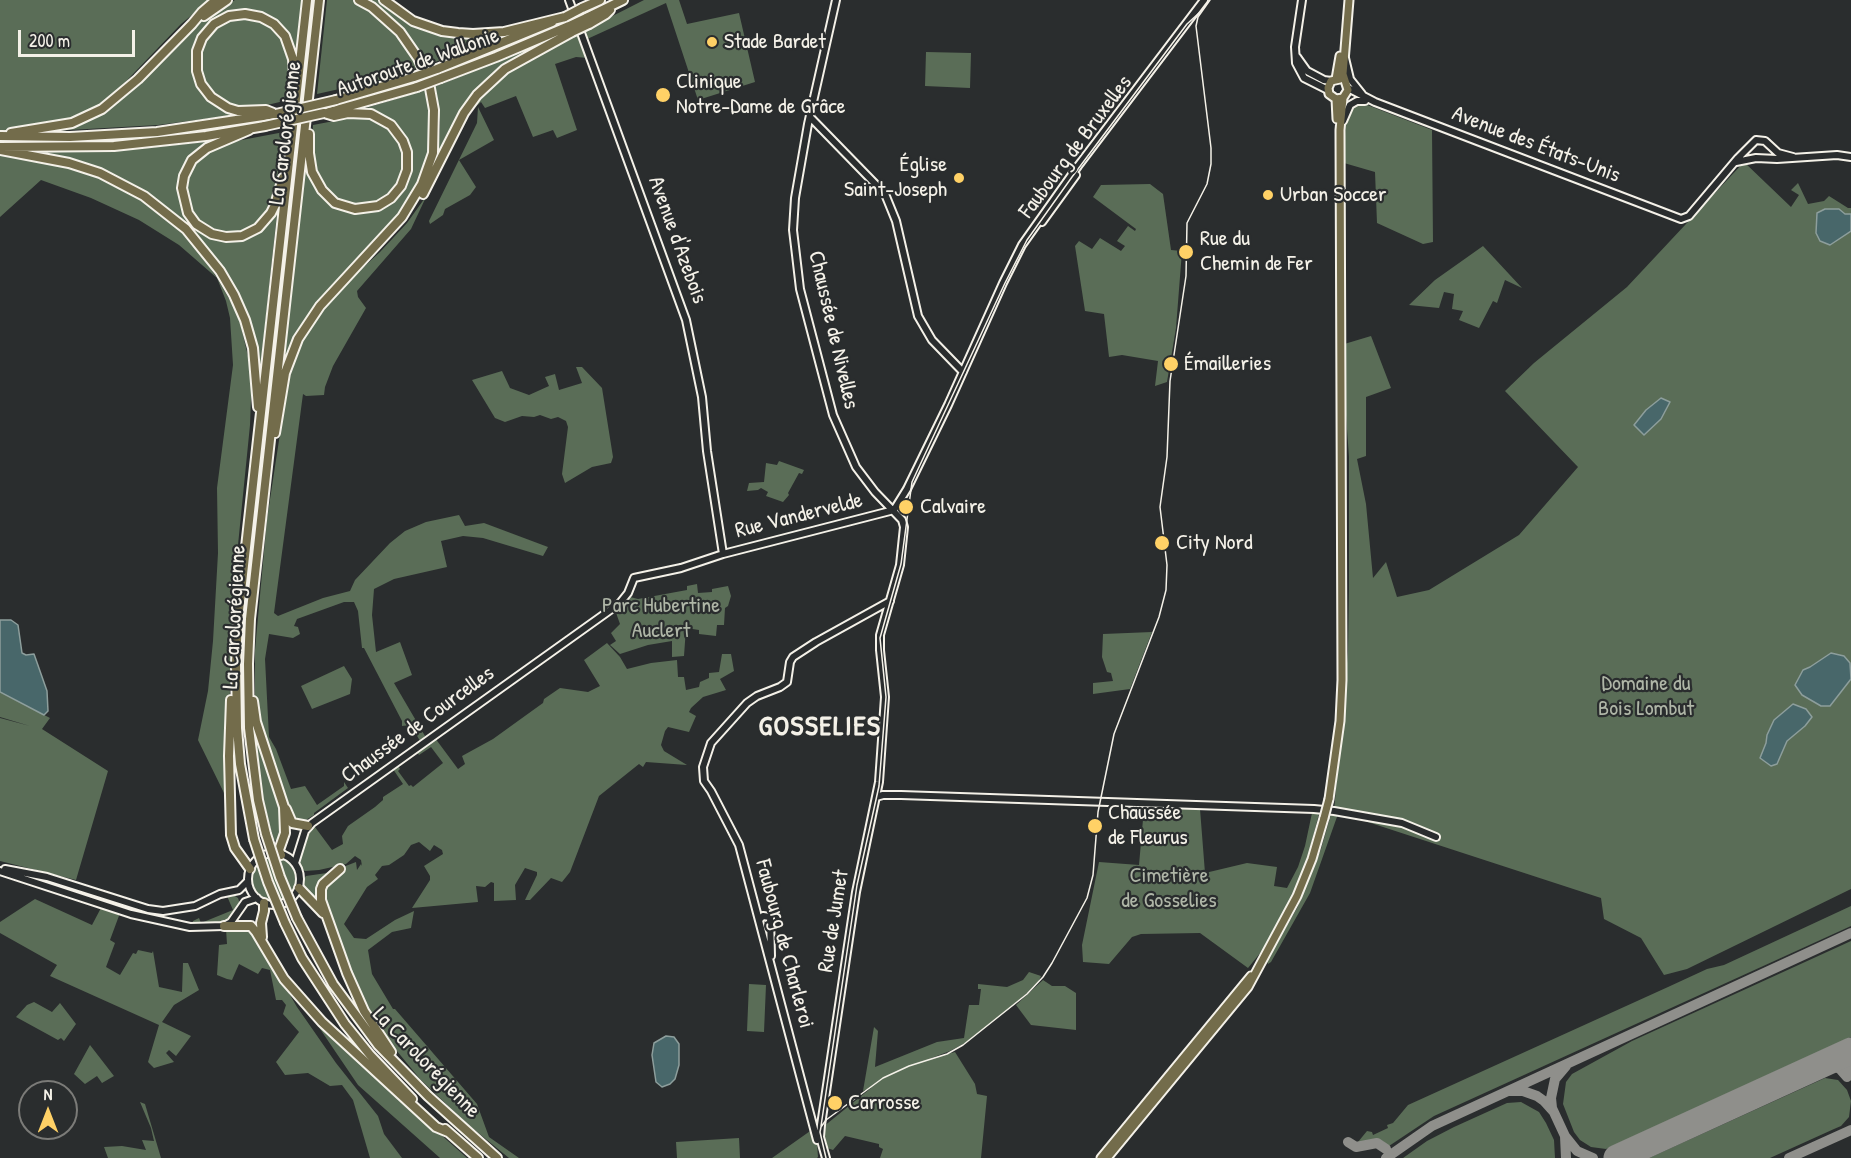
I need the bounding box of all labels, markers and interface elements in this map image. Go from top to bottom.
scale bar [21,18,138,56]
street label: Autoroute de Wallonie [333,23,503,103]
text: 200 m [29,28,70,53]
place label: Stade Bardet [724,29,826,55]
marker: Stade Bardet [705,35,719,49]
street label: La Carolorégienne [264,60,308,206]
place label: Clinique Notre-Dame de Grâce [676,69,845,120]
street label: Faubourg de Bruxelles [1014,70,1138,224]
marker: Clinique Notre-Dame de Grâce [654,86,672,104]
street label: Avenue des États-Unis [1448,101,1624,189]
place label: Église Saint-Joseph [844,152,947,204]
marker: Église Saint-Joseph [952,171,966,185]
street label: Avenue d'Azebois [642,173,712,307]
place label: Urban Soccer [1280,182,1387,208]
marker: Urban Soccer [1261,188,1275,202]
place label: Rue du Chemin de Fer [1200,226,1313,278]
marker: Rue du Chemin de Fer [1177,243,1195,261]
street label: Chaussée de Nivelles [802,248,864,412]
place label: Émailleries [1184,351,1271,377]
marker: Émailleries [1162,355,1180,373]
street label: Rue Vandervelde [733,487,865,545]
place label: Calvaire [920,494,986,520]
marker: Calvaire [897,498,915,516]
place label: City Nord [1176,530,1253,556]
marker: City Nord [1153,534,1171,552]
street label: La Carolorégienne [218,544,252,690]
park label: Parc Hubertine Auclert [602,593,720,644]
street label: Chaussée de Courcelles [336,661,500,789]
park label: Domaine du Bois Lombut [1598,671,1694,722]
district label: GOSSELIES [759,711,881,745]
place label: Chaussée de Fleurus [1108,800,1188,852]
marker: Chaussée de Fleurus [1086,817,1104,835]
street label: Faubourg de Charleroi [749,857,819,1031]
park label: Cimetière de Gosselies [1121,863,1217,914]
street label: Rue de Jumet [813,868,855,974]
street label: La Carolorégienne [367,1002,485,1124]
north arrow [18,1080,78,1140]
text: N [44,1083,52,1105]
place label: Carrosse [848,1090,920,1116]
marker: Carrosse [826,1094,844,1112]

